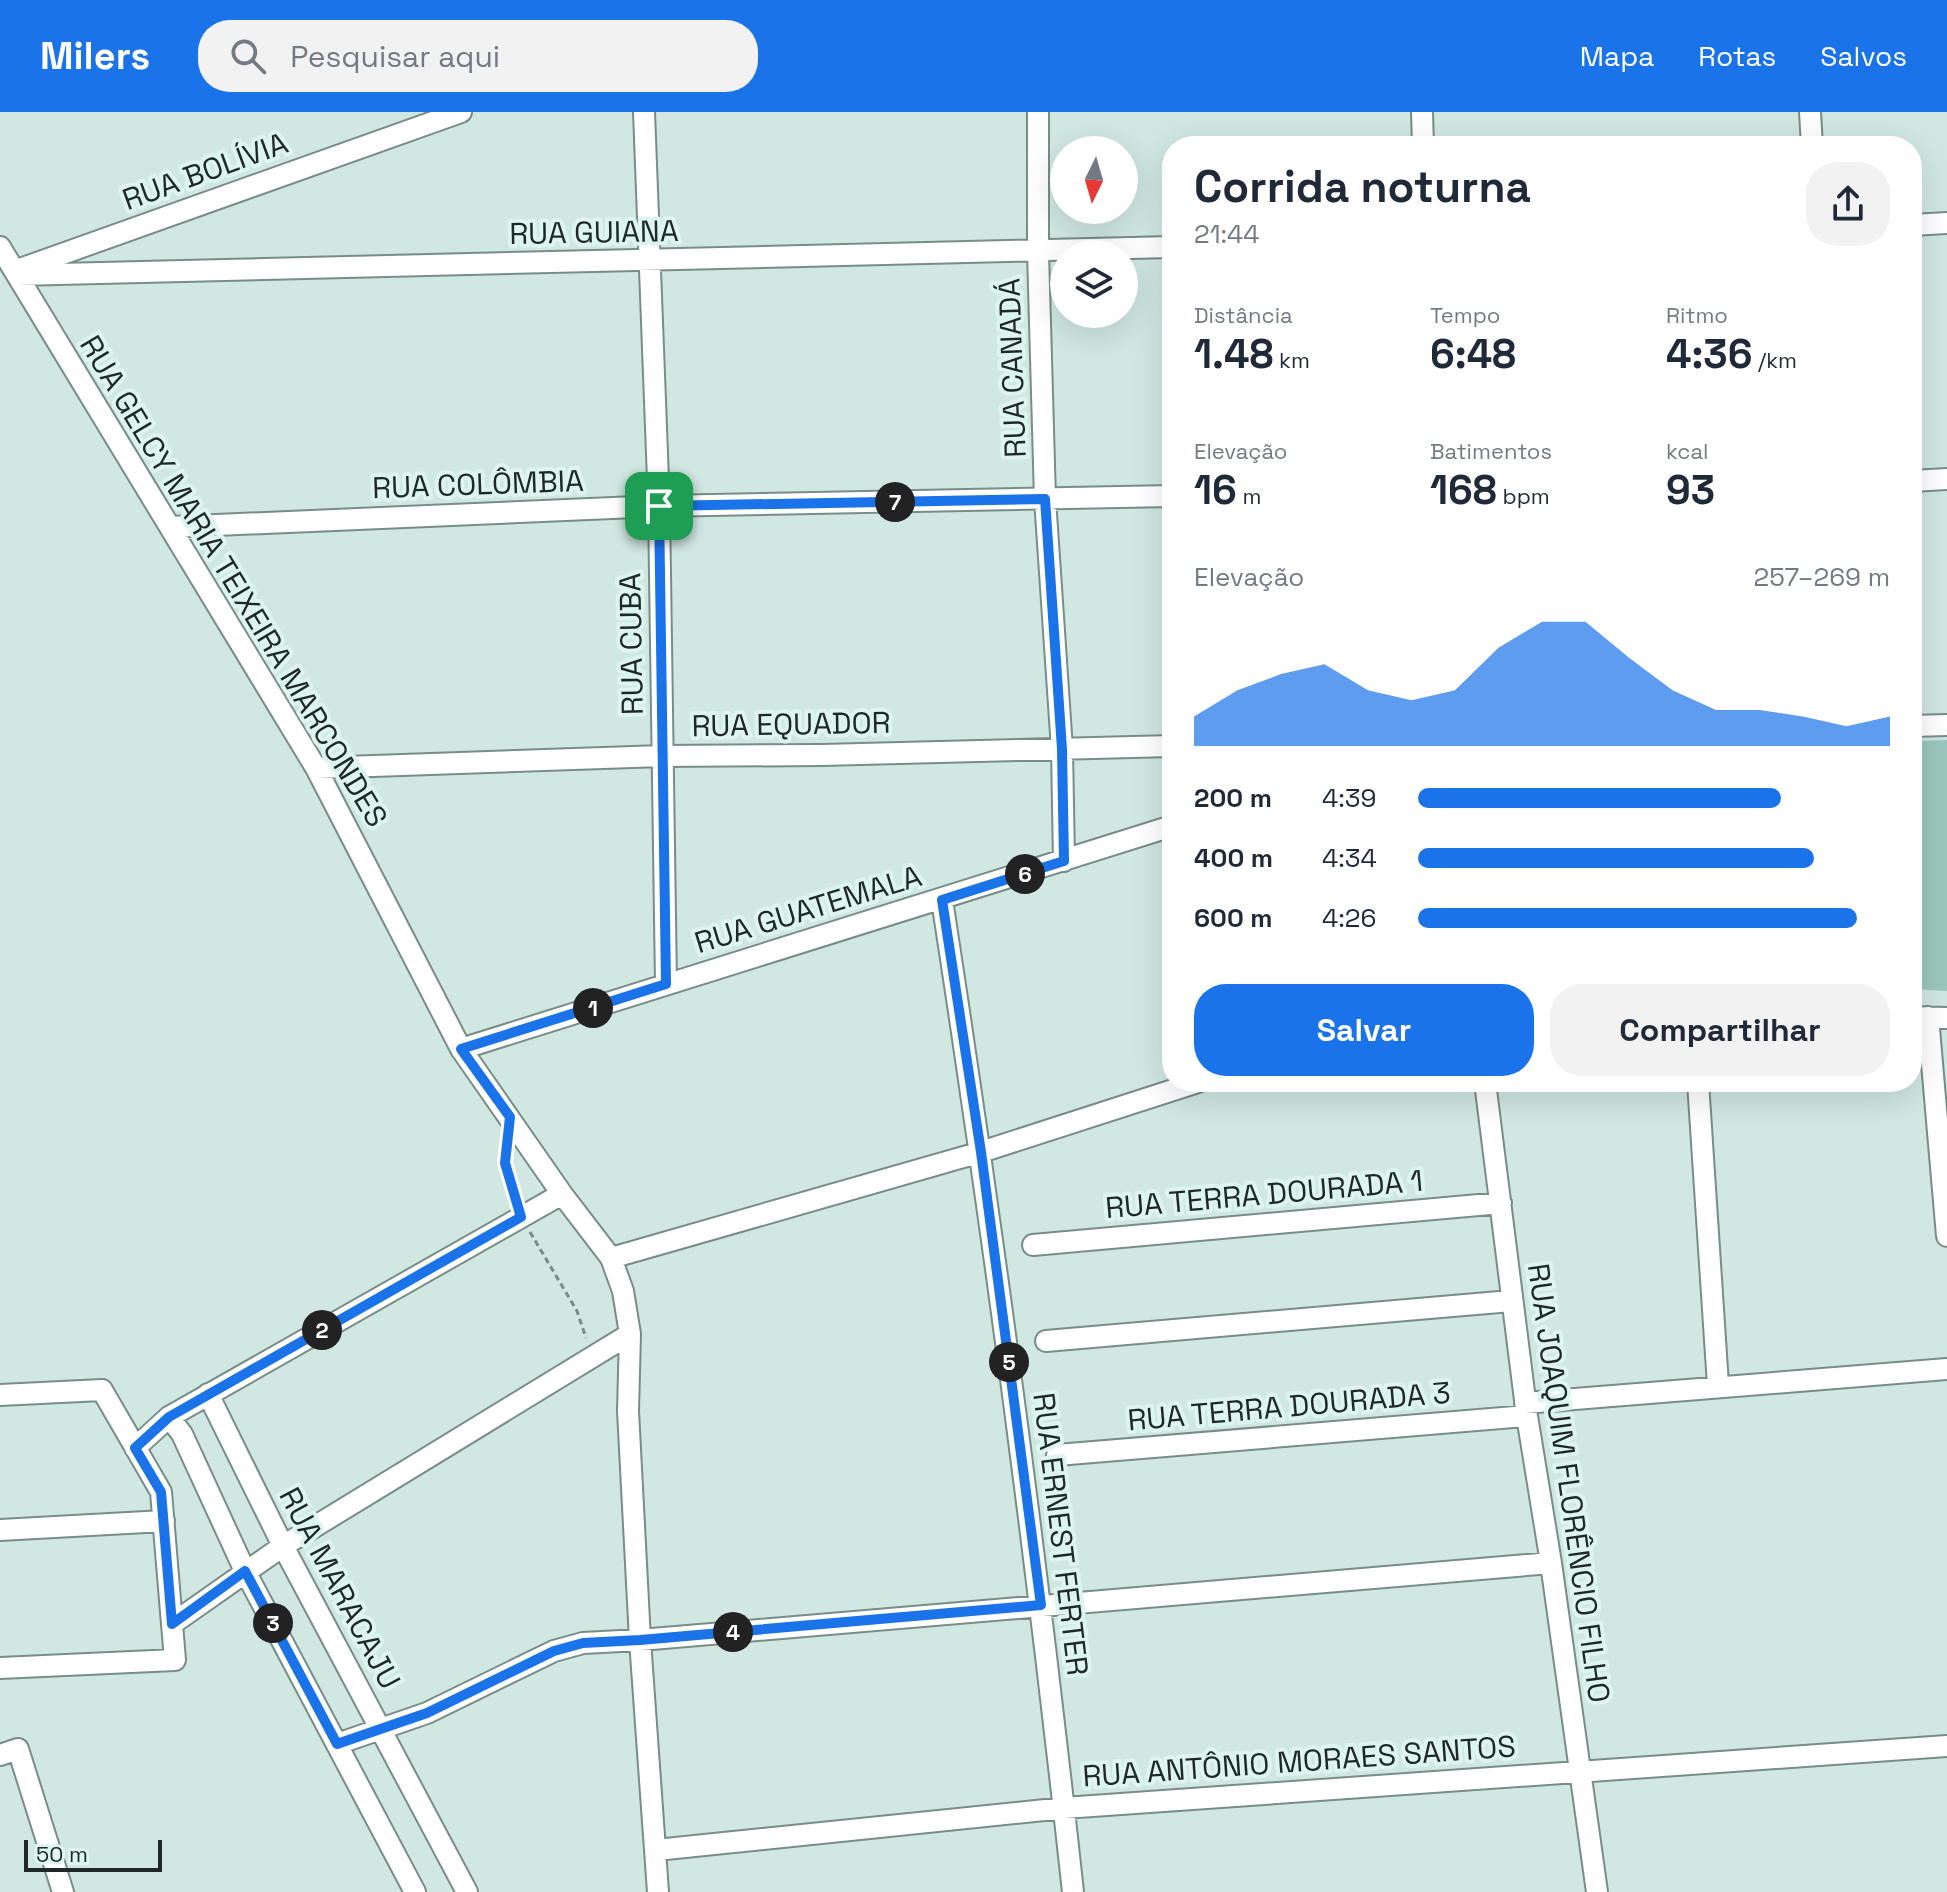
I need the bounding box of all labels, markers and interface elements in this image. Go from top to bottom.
search box [198,20,758,92]
text: Milers [40,32,150,80]
icon: search [226,34,270,78]
text: Pesquisar aqui [290,37,500,76]
text: Mapa [1580,38,1654,74]
text: Rotas [1698,38,1776,74]
text: Salvos [1820,38,1907,74]
street label: RUA BOLÍVIA [117,123,293,219]
north arrow [1050,136,1138,224]
map controls [1050,136,1138,328]
text: Corrida noturna [1194,159,1531,215]
button: share [1806,162,1890,246]
street label: RUA GUIANA [509,211,679,253]
text: 21:44 [1194,217,1260,251]
button: layers [1050,240,1138,328]
street label: RUA CANADÁ [989,277,1035,459]
text: Distância [1194,301,1293,329]
text: Tempo [1430,301,1500,329]
text: Ritmo [1666,301,1728,329]
street label: RUA GELCY MARIA TEIXEIRA MARCONDES [71,328,397,834]
text: 1.48 [1194,329,1273,380]
text: 6:48 [1430,329,1516,380]
text: 4:36 [1666,329,1752,380]
text: km [1273,346,1310,374]
text: /km [1752,346,1797,374]
text: Elevação [1194,437,1287,465]
text: Batimentos [1430,437,1552,465]
text: kcal [1666,437,1708,465]
street label: RUA COLÔMBIA [371,461,585,507]
text: 16 [1194,465,1237,516]
text: 168 [1430,465,1497,516]
text: 93 [1666,465,1715,516]
pin [625,472,693,540]
pin: 7 [875,482,915,522]
text: m [1237,482,1261,510]
text: bpm [1497,482,1550,510]
icon: arrive [637,484,681,528]
text: 7 [889,488,901,516]
text: Elevação [1194,560,1304,594]
text: 257–269 m [1754,560,1890,594]
street label: RUA CUBA [610,572,652,716]
street label: RUA EQUADOR [691,703,891,745]
text: 200 m [1194,781,1272,815]
text: 4:39 [1322,781,1376,815]
text: 400 m [1194,841,1273,875]
text: 4:34 [1322,841,1377,875]
pin: 6 [1005,854,1045,894]
street label: RUA GUATEMALA [690,856,926,962]
text: 6 [1018,860,1032,888]
text: 600 m [1194,901,1273,935]
text: 4:26 [1322,901,1376,935]
button: Salvar [1194,984,1534,1076]
button: Compartilhar [1550,984,1890,1076]
pin: 1 [573,988,613,1028]
text: 1 [588,994,598,1022]
street label: RUA TERRA DOURADA 1 [1104,1161,1424,1227]
street label: RUA JOAQUIM FLORÊNCIO FILHO [1519,1261,1619,1705]
pin: 2 [302,1310,342,1350]
text: 2 [315,1316,329,1344]
pin: 5 [989,1342,1029,1382]
text: 5 [1002,1348,1016,1376]
street label: RUA TERRA DOURADA 3 [1126,1372,1452,1440]
street label: RUA ERNEST FERTER [1024,1390,1098,1678]
street label: RUA MARACAJU [270,1480,410,1696]
pin: 3 [253,1603,293,1643]
text: 3 [266,1609,280,1637]
pin: 4 [713,1612,753,1652]
text: 4 [726,1618,740,1646]
street label: RUA ANTÔNIO MORAES SANTOS [1081,1726,1517,1796]
scale bar [24,1836,162,1872]
text: 50 m [36,1840,88,1868]

